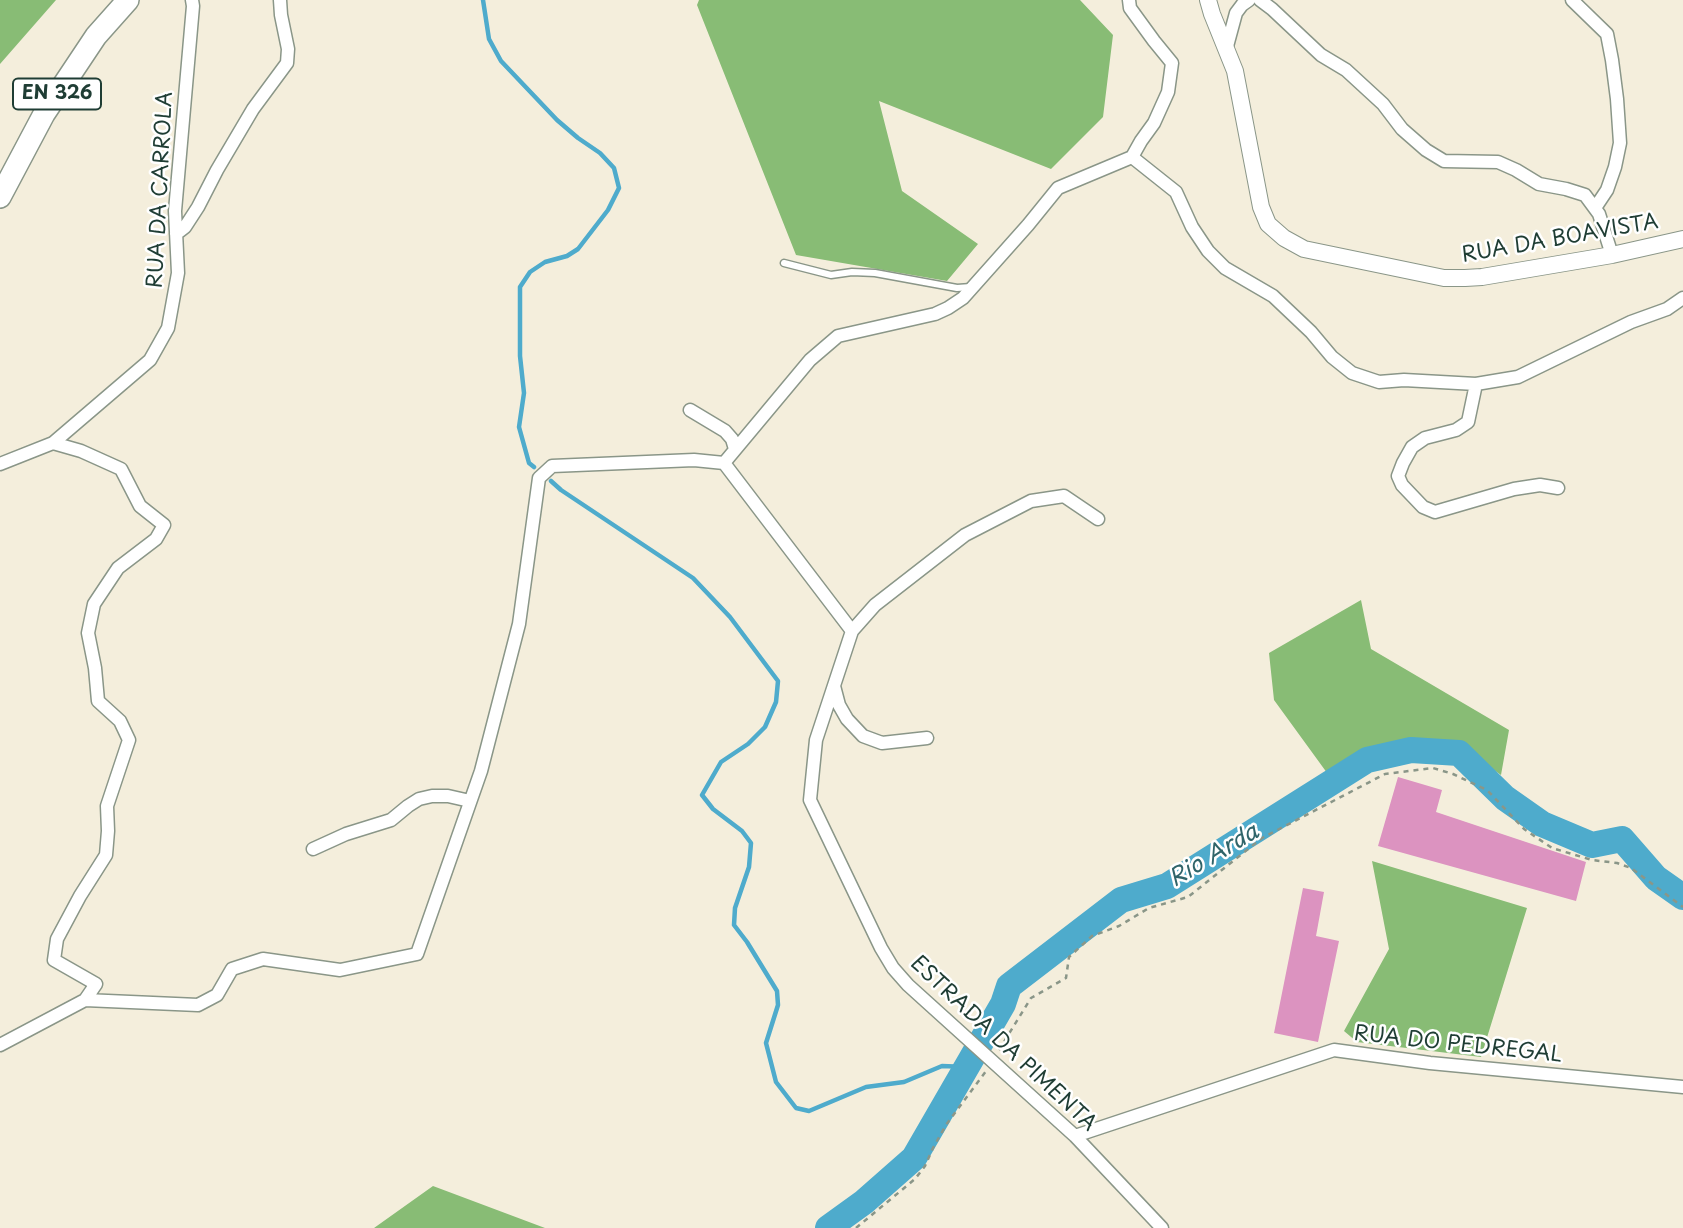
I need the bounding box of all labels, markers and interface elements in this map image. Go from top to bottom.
road number: EN 326 [13,78,101,110]
street label: RUA DA CARROLA [143,91,179,289]
street label: RUA DA BOAVISTA [1460,209,1660,269]
water label: Rio Arda [1164,818,1264,894]
street label: ESTRADA DA PIMENTA [905,951,1101,1137]
street label: RUA DO PEDREGAL [1353,1022,1563,1068]

